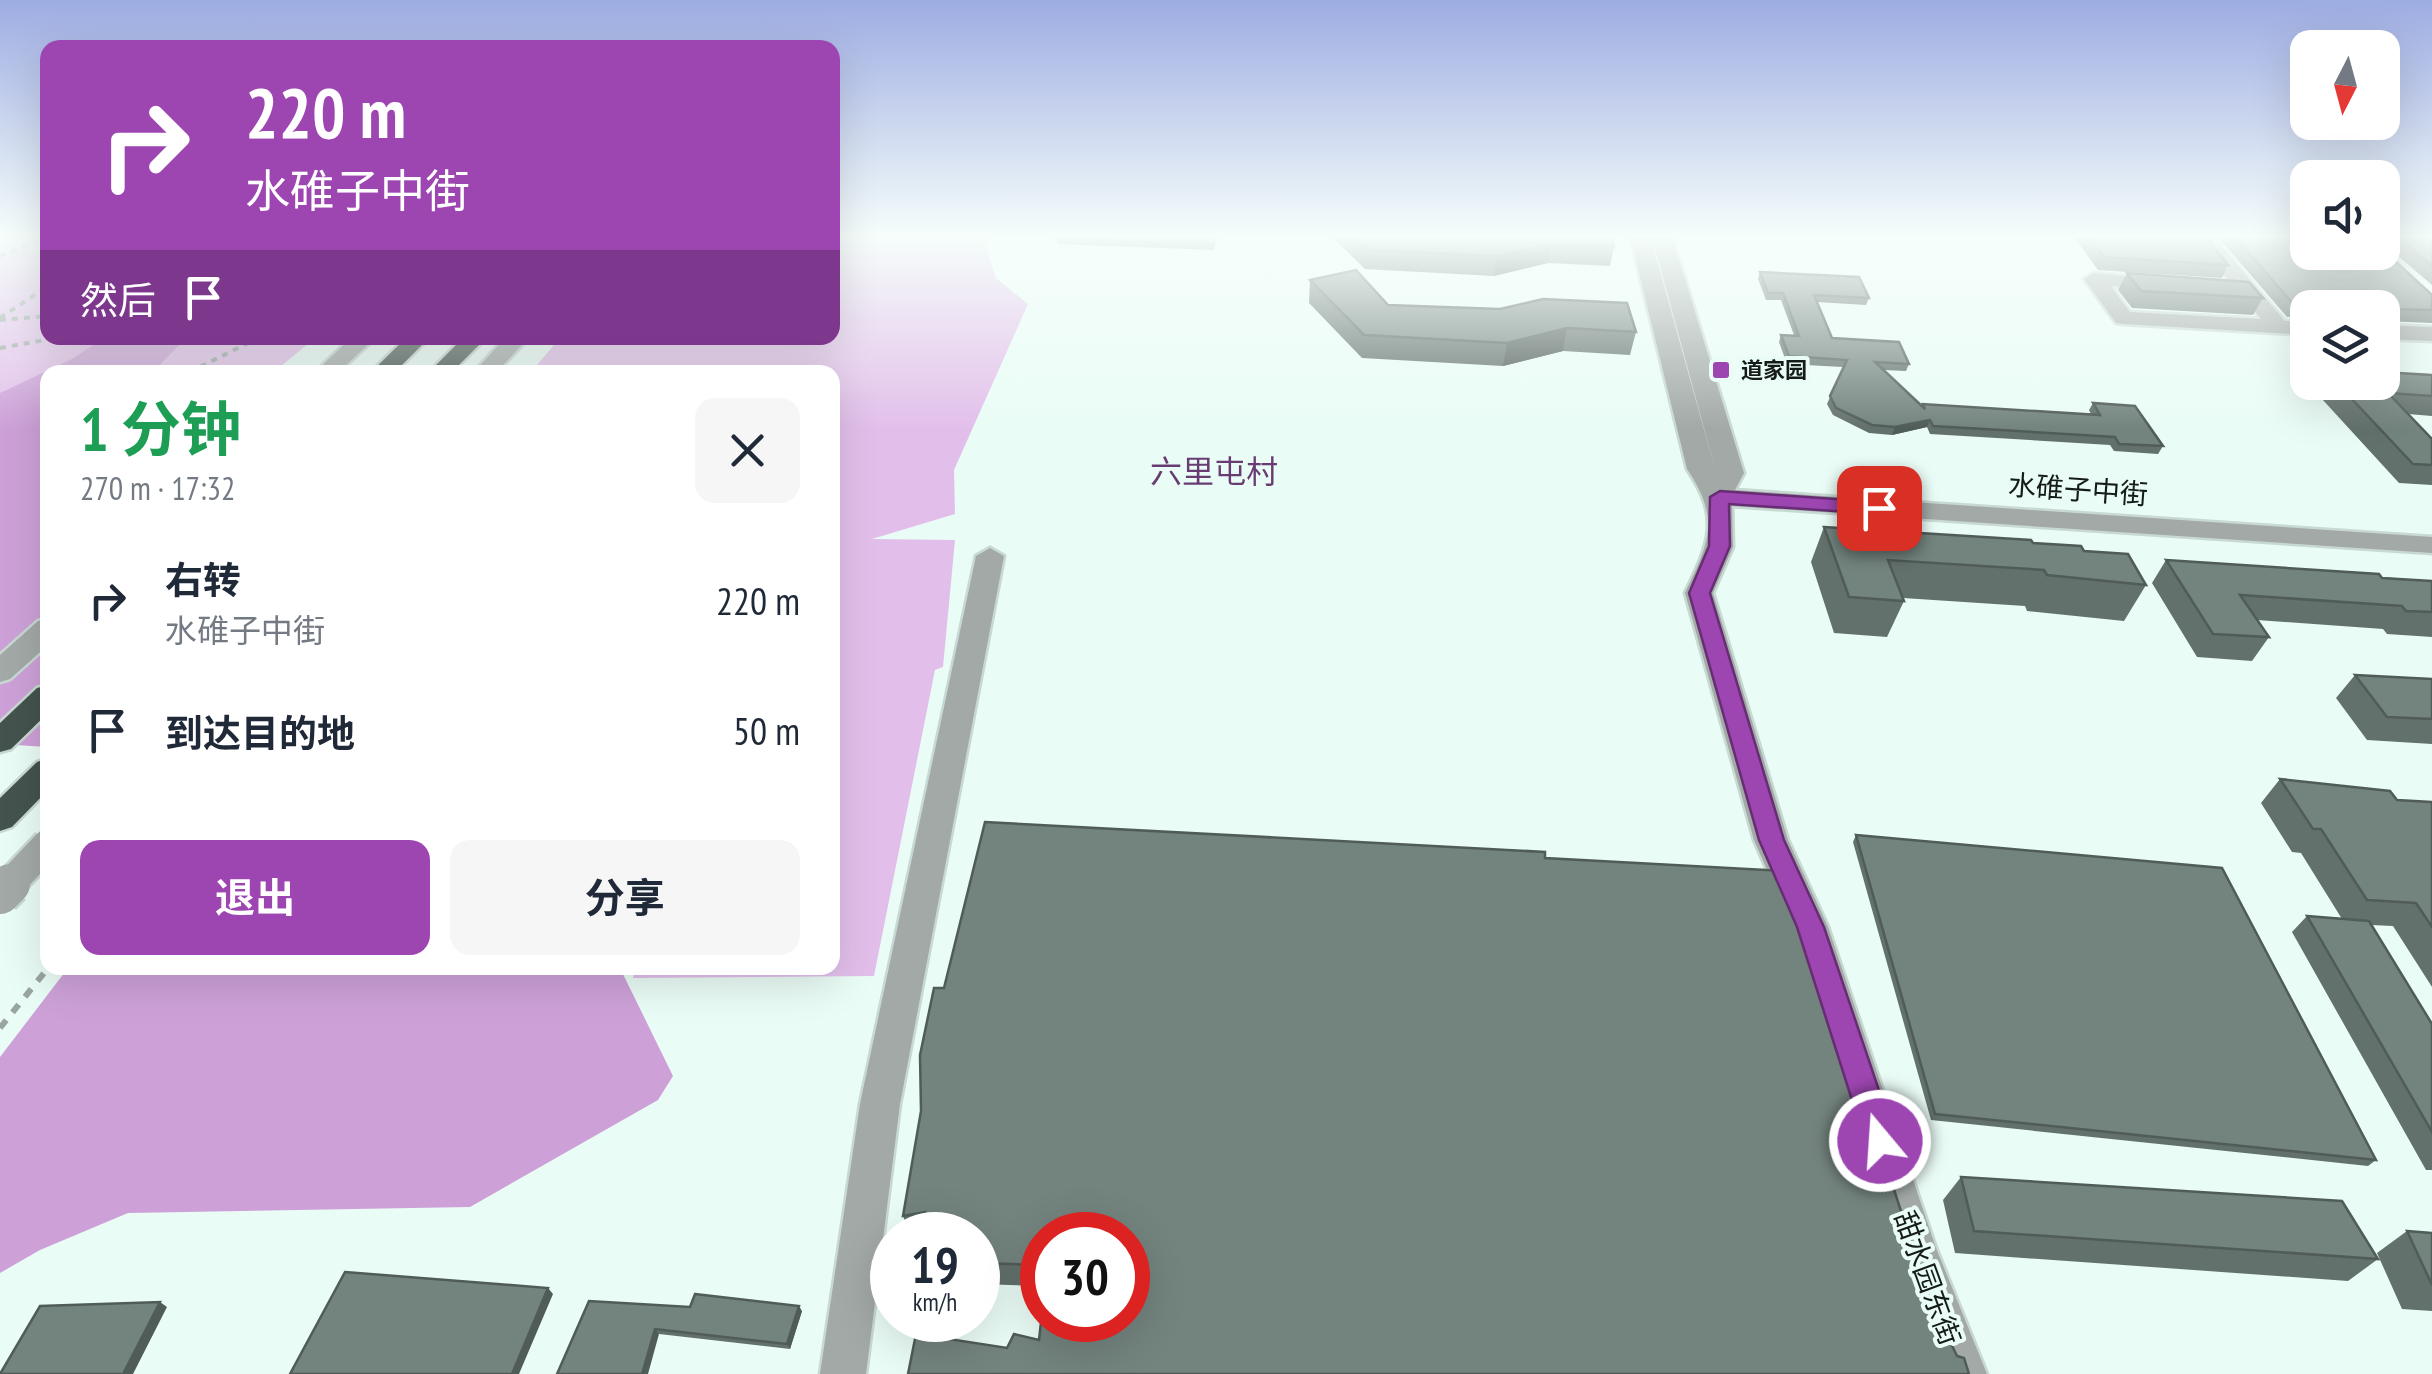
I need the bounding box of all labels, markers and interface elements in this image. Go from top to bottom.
north arrow [2290,30,2400,140]
map controls [2290,30,2400,400]
text: 220 m [245,67,406,157]
icon: right [80,80,210,210]
button: sound [2290,160,2400,270]
text: 水碓子中街 [245,161,470,219]
icon: arrive [176,270,231,325]
text: 然后 [80,275,156,324]
button: layers [2290,290,2400,400]
place label: 道家园 [1741,356,1807,384]
marker: 道家园 [1710,359,1732,381]
text: 1 分钟 [80,390,241,468]
button: close [695,398,800,503]
district label: 六里屯村 [1150,450,1278,492]
pin [1837,466,1922,551]
street label: 水碓子中街 [2007,466,2149,512]
text: 270 m · 17:32 [80,467,235,509]
icon: arrive [1852,481,1907,536]
text: 右转 [165,555,241,604]
icon: right [80,573,135,628]
text: 220 m [716,576,800,625]
text: 水碓子中街 [165,609,325,651]
icon: arrive [80,703,135,758]
text: 50 m [733,706,800,755]
text: 到达目的地 [165,708,355,757]
button: 退出 [80,840,430,955]
button: 分享 [450,840,800,955]
position arrow [1828,1089,1932,1193]
street label: 甜水园东街 [1887,1206,1969,1350]
speed limit sign: 30 [1020,1212,1150,1342]
text: 19 [911,1232,959,1297]
text: km/h [913,1286,957,1318]

